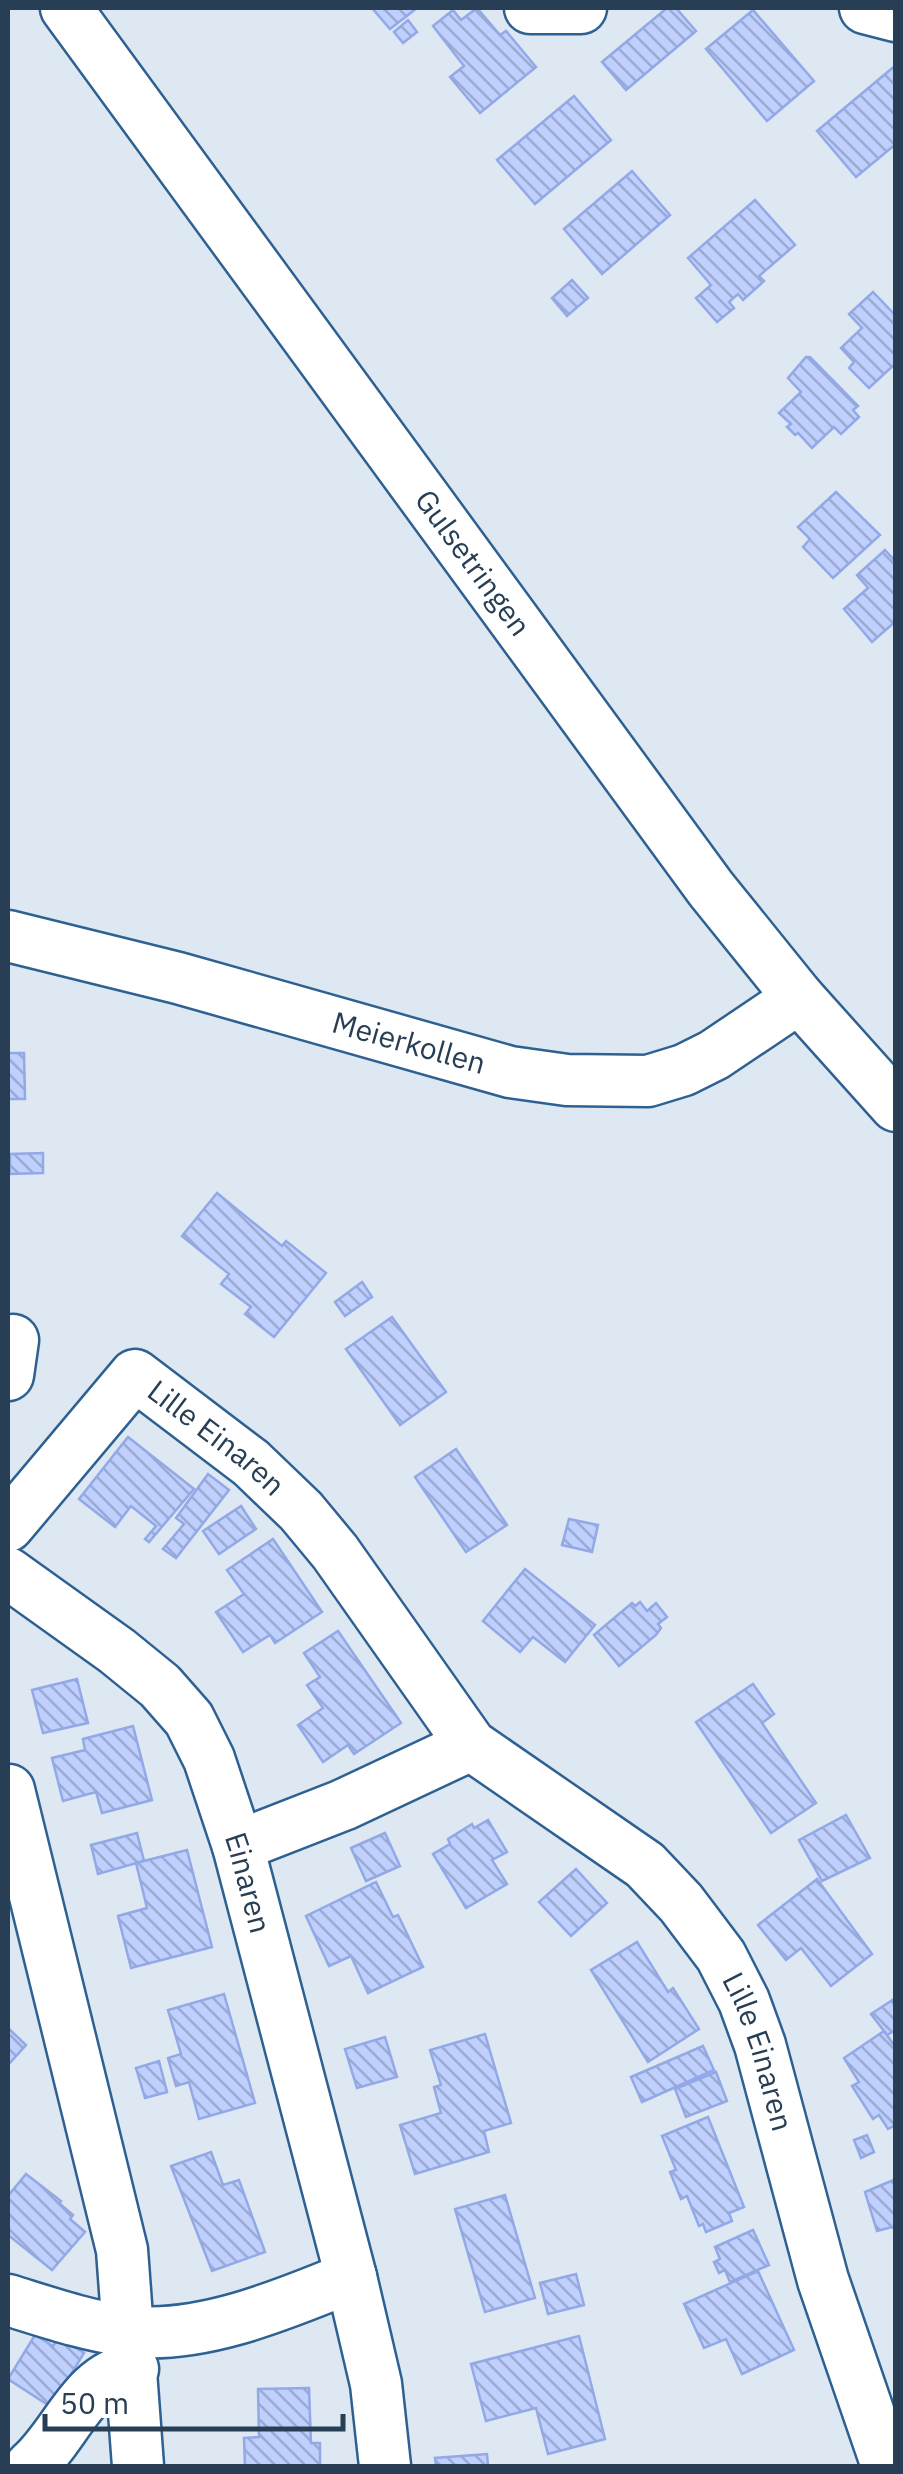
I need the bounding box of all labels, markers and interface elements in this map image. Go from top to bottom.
street label: Gulsetringen [407,481,540,643]
street label: Meierkollen [328,1002,490,1082]
street label: Lille Einaren [140,1371,294,1503]
street label: Einaren [217,1827,281,1937]
street label: Lille Einaren [714,1965,803,2135]
scale bar [45,2369,342,2431]
text: 50 m [60,2383,129,2422]

